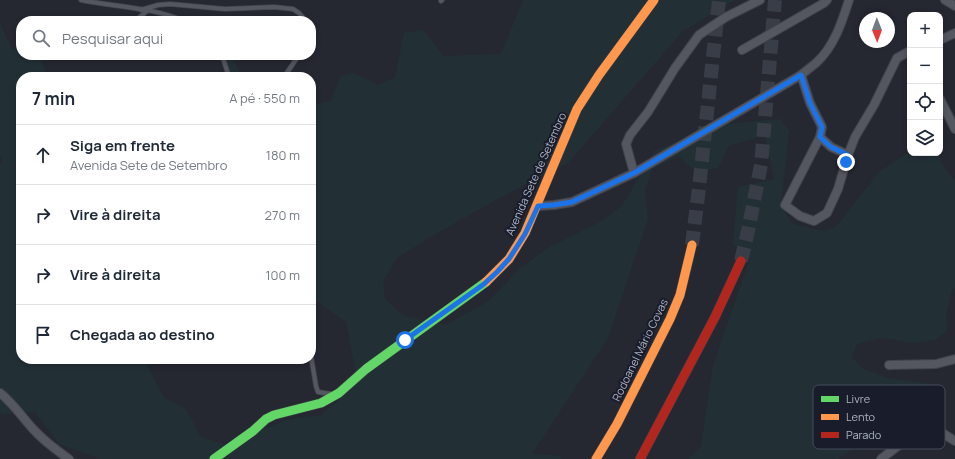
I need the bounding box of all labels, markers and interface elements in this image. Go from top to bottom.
north arrow [859,12,895,48]
map controls [907,12,943,156]
button: + [907,12,943,48]
search box [16,16,316,60]
icon: search [30,27,52,49]
text: Pesquisar aqui [62,28,163,49]
button: − [907,48,943,84]
button: locate [907,84,943,120]
text: 7 min [32,87,75,110]
text: A pé · 550 m [229,89,300,107]
street label: Avenida Sete de Setembro [502,109,570,238]
button: layers [907,120,943,156]
text: Siga em frente [70,135,175,156]
icon: ahead [32,144,54,166]
text: 180 m [266,146,300,164]
route end [837,153,855,171]
text: Avenida Sete de Setembro [70,156,227,174]
icon: right [32,204,54,226]
text: Vire à direita [70,204,161,225]
text: 270 m [265,206,300,224]
icon: right [32,264,54,286]
text: Vire à direita [70,264,161,285]
text: 100 m [265,266,300,284]
street label: Rodoanel Mário Covas [608,296,671,403]
icon: arrive [32,324,54,346]
text: Chegada ao destino [70,324,215,345]
route start [396,331,414,349]
legend [813,385,945,449]
text: Livre [846,391,871,406]
text: Lento [846,409,876,424]
text: Parado [846,427,882,442]

